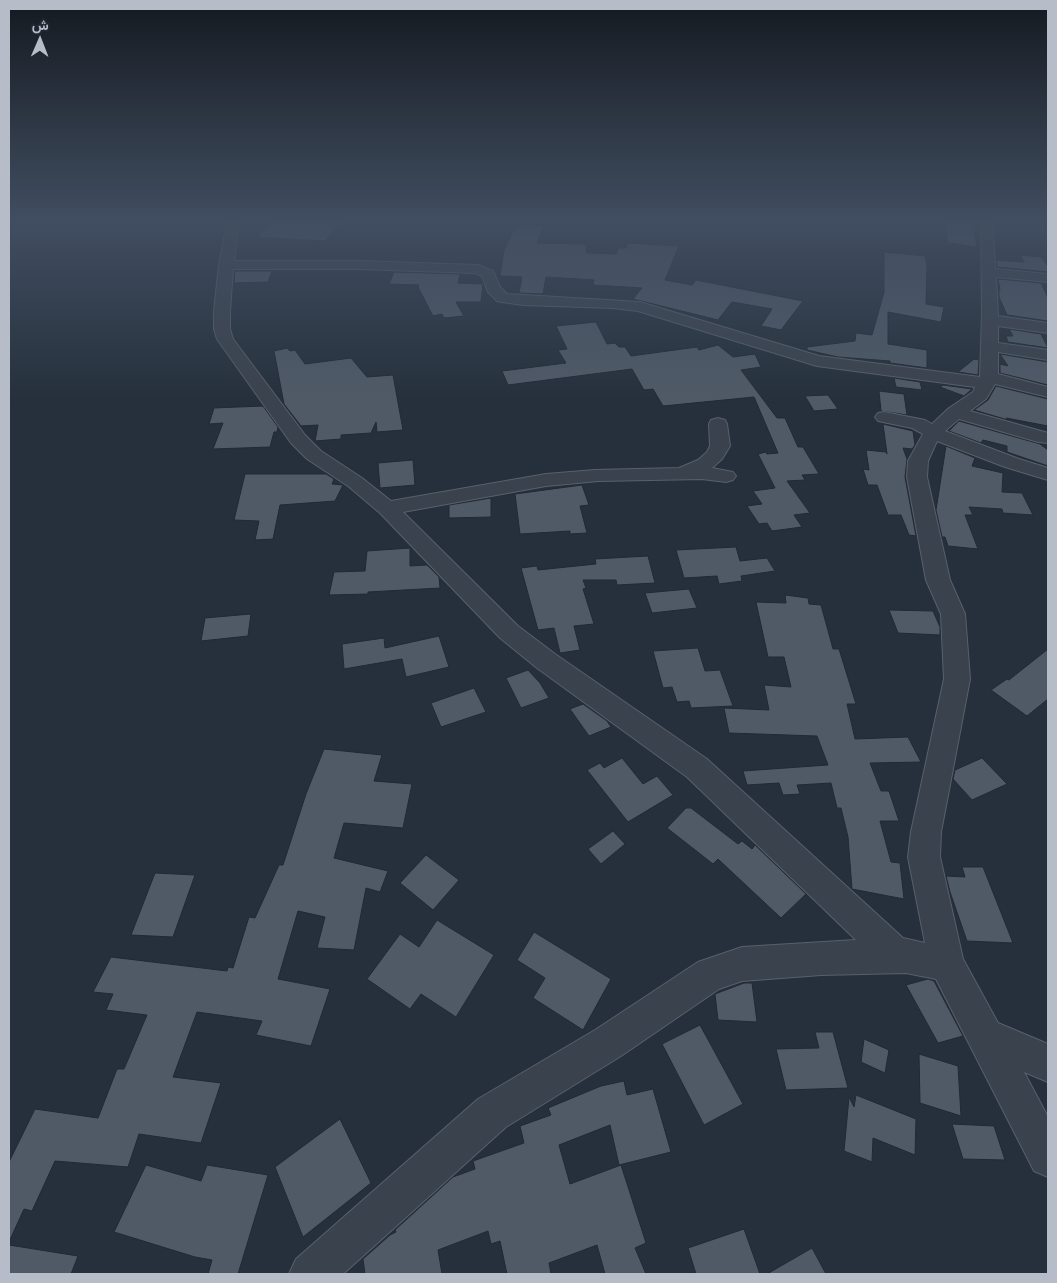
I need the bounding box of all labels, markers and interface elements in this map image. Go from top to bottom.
north arrow [15,15,65,65]
text: ش [32,16,49,33]

